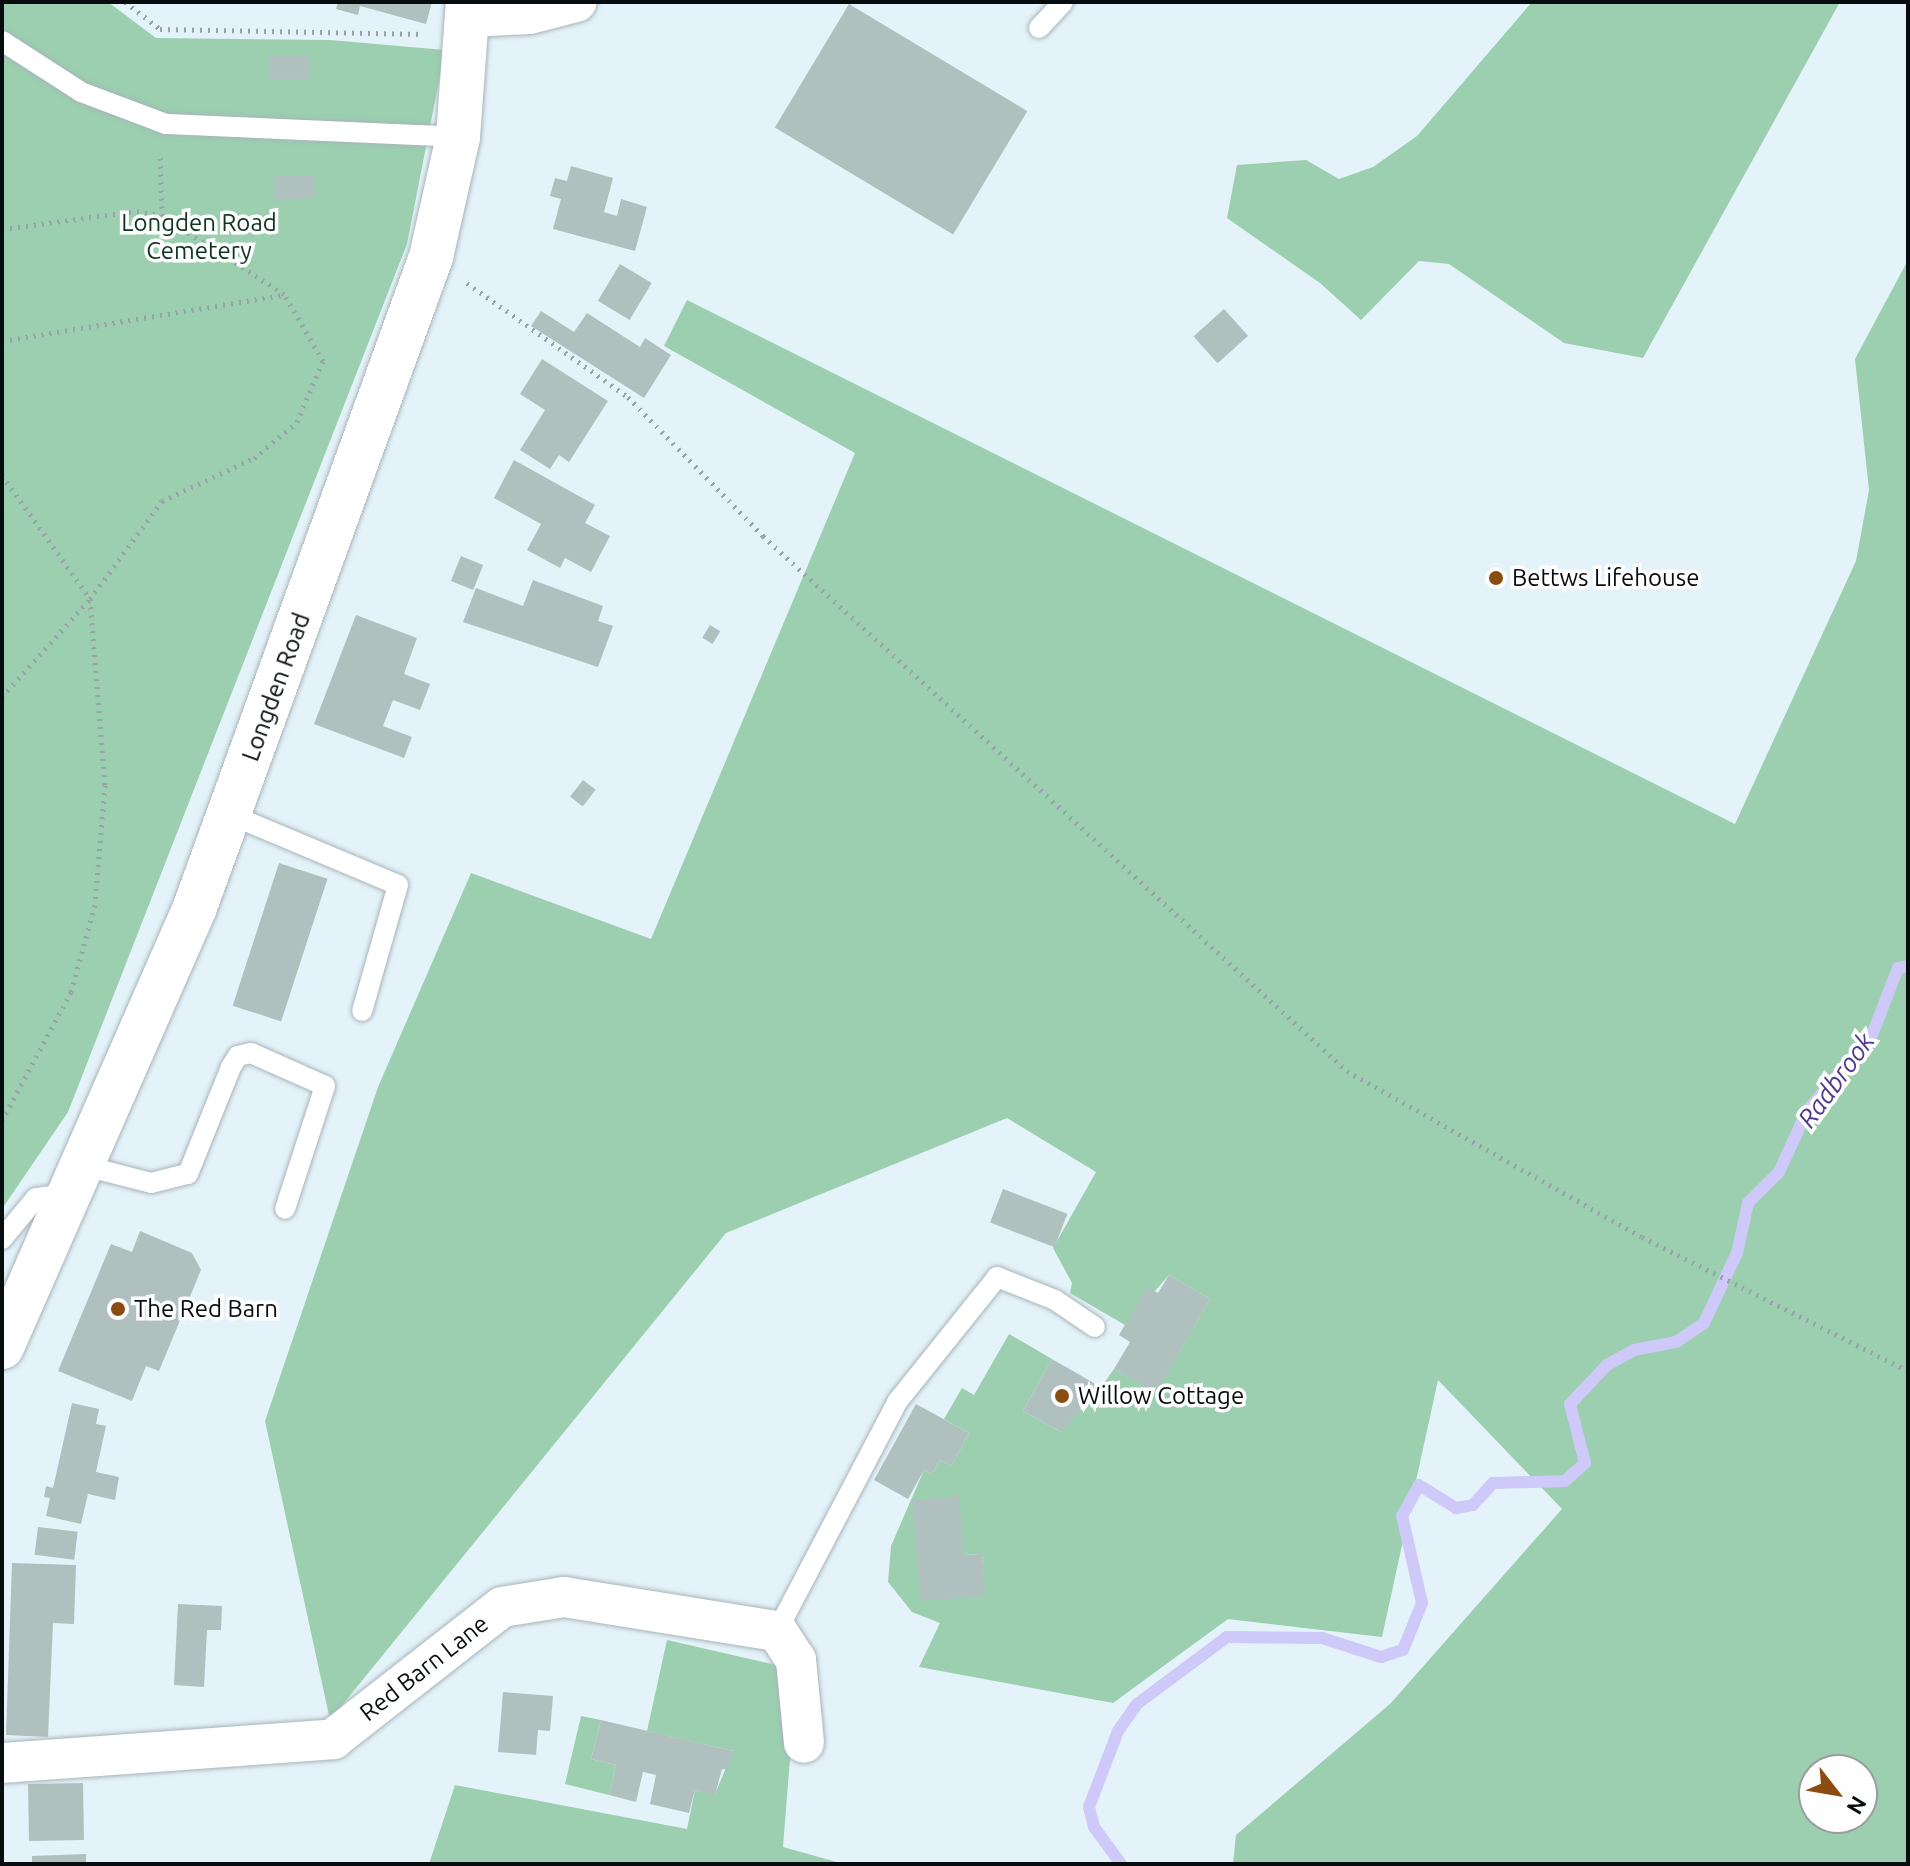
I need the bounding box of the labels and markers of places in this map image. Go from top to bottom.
place label: Bettws Lifehouse [1512,564,1699,592]
marker: Bettws Lifehouse [1487,569,1505,587]
place label: The Red Barn [134,1295,278,1323]
marker: The Red Barn [109,1300,127,1318]
place label: Willow Cottage [1078,1382,1244,1410]
marker: Willow Cottage [1053,1387,1071,1405]

